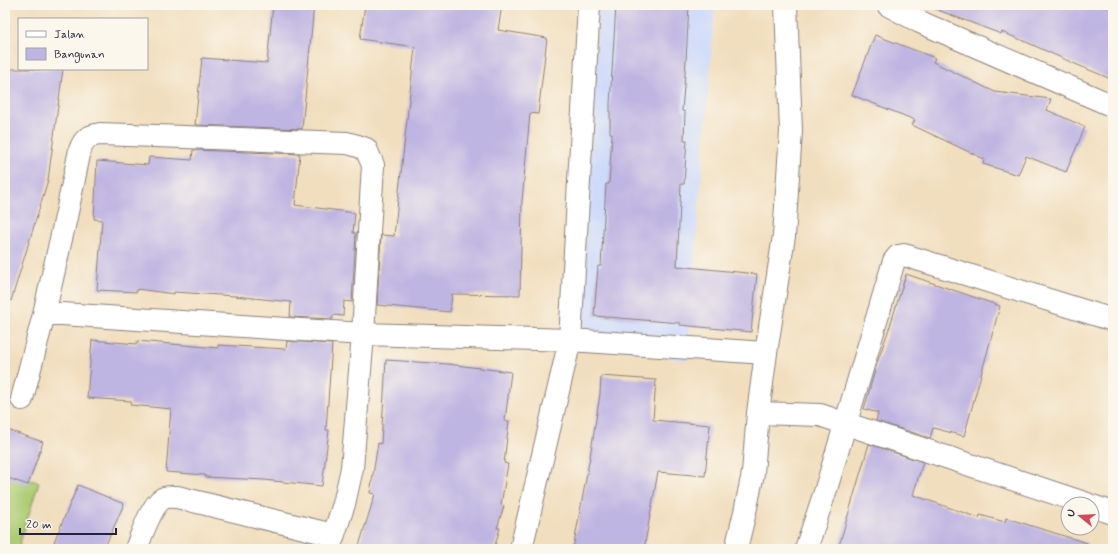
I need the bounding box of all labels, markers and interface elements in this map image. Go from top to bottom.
legend [18,18,148,70]
text: Jalan [54,27,86,43]
text: Bangunan [54,47,105,63]
north arrow [1060,496,1100,536]
text: U [1064,508,1079,519]
scale bar [20,510,116,536]
text: 20 m [26,517,52,533]

